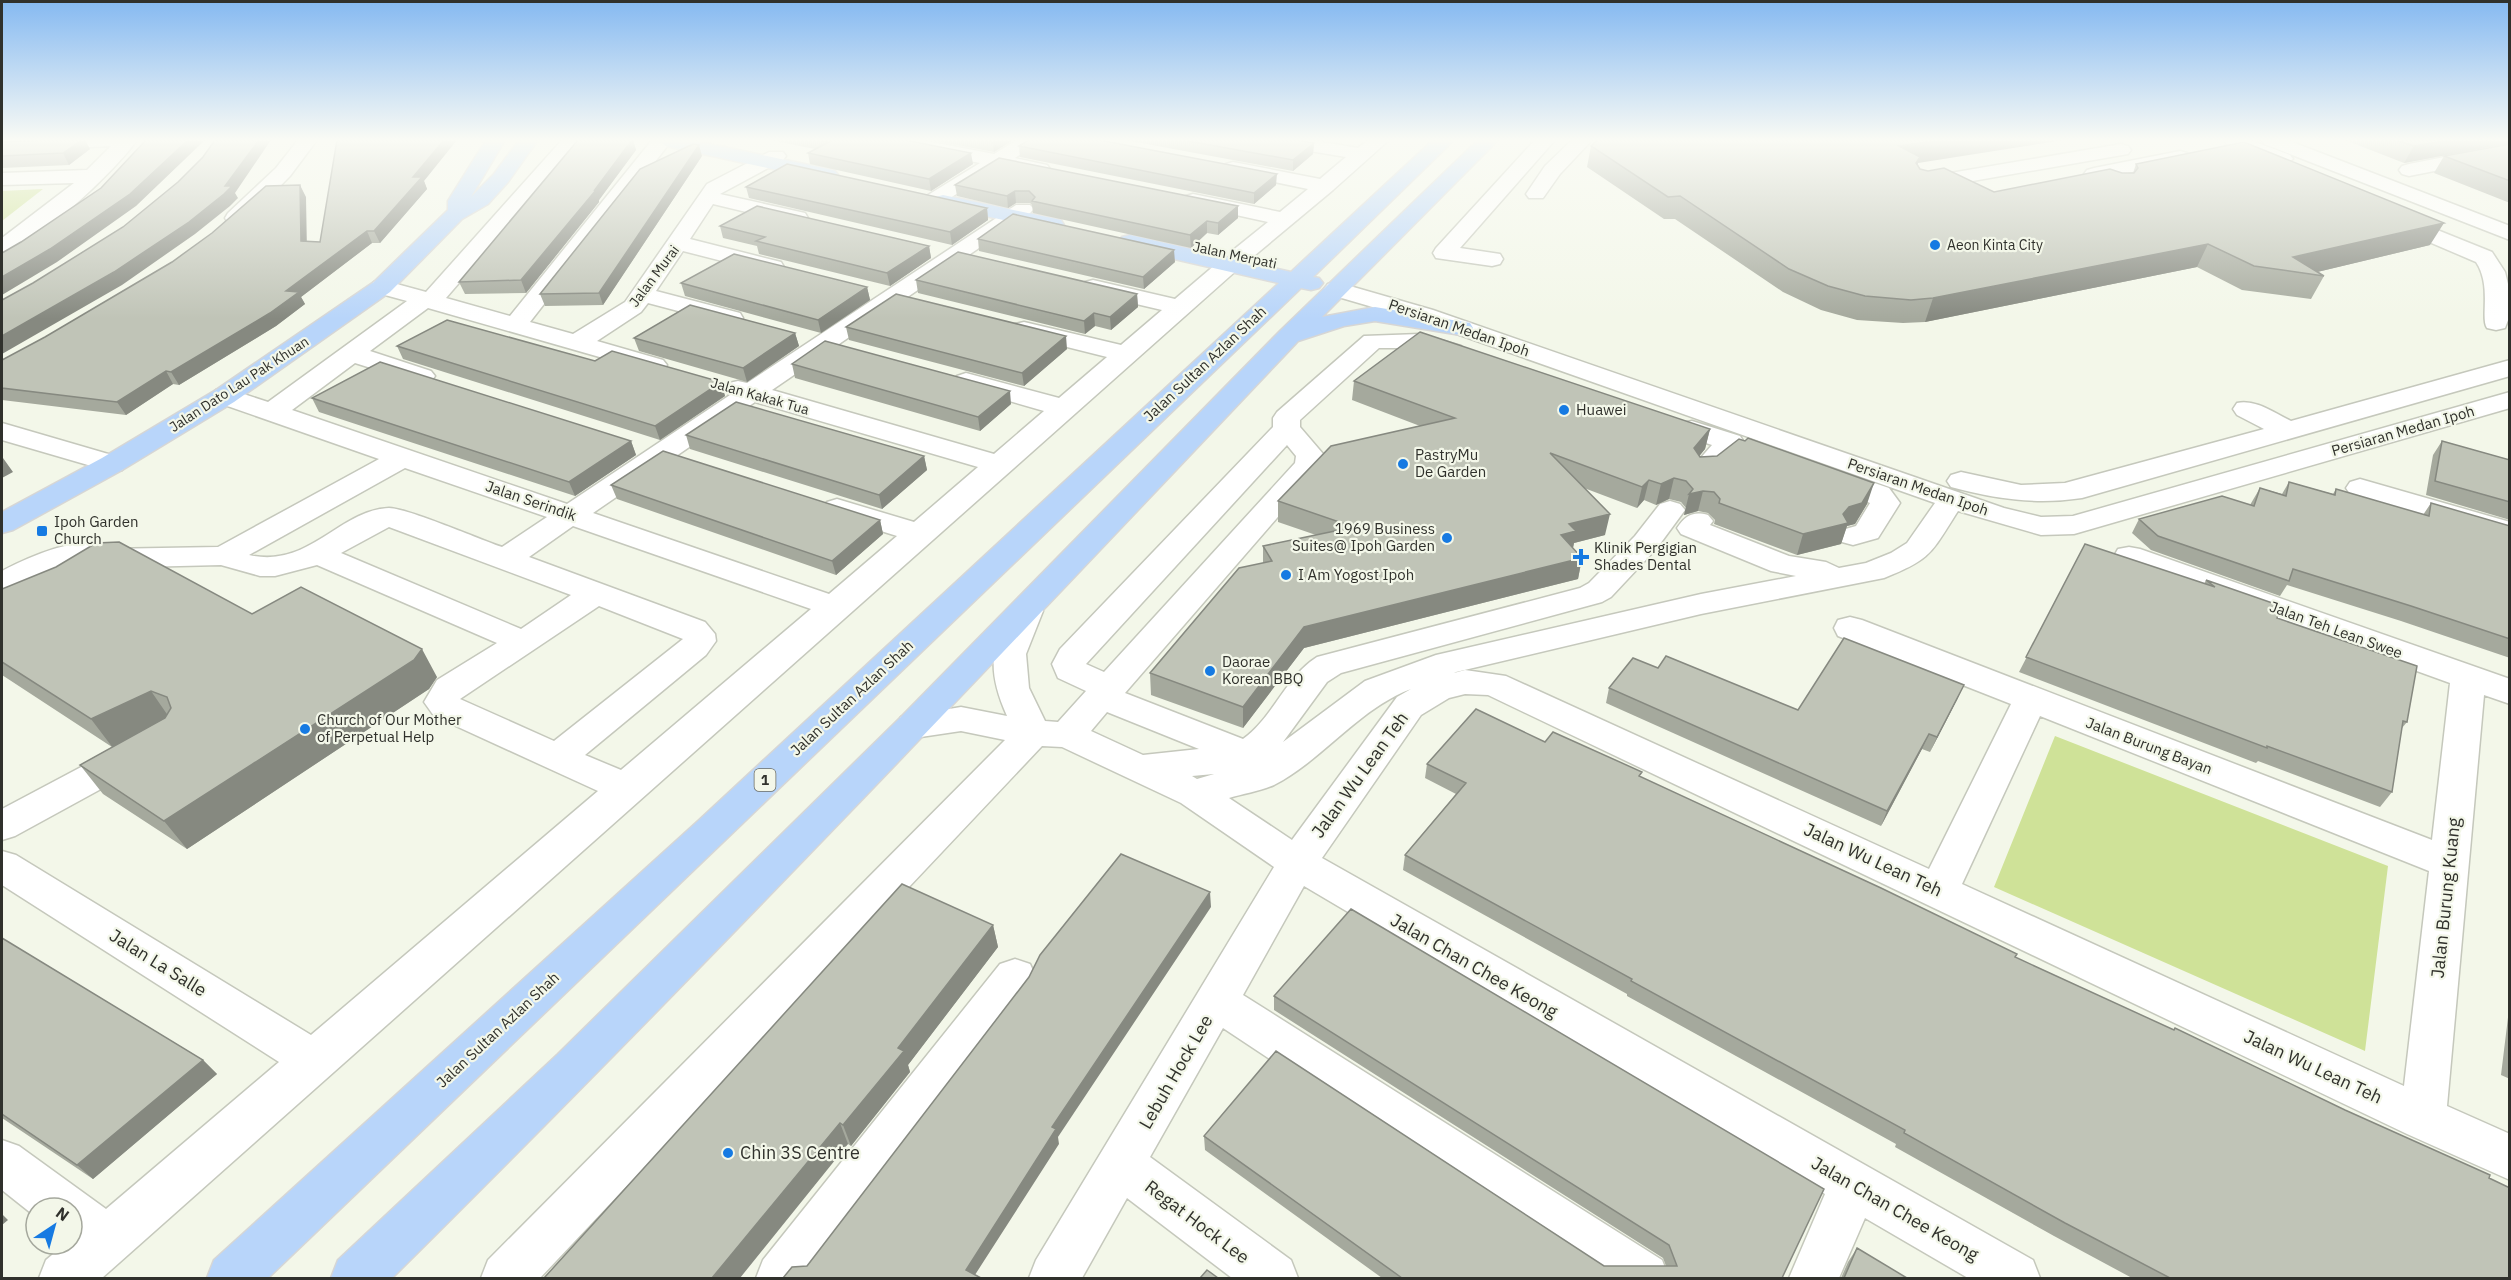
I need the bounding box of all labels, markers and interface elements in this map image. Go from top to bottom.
place label: Aeon Kinta City [1947,236,2043,254]
street label: Jalan Merpati [1191,237,1279,273]
marker: Aeon Kinta City [1928,238,1942,252]
street label: Jalan Murai [625,242,683,310]
street label: Persiaran Medan Ipoh [1386,294,1532,361]
street label: Jalan Sultan Azlan Shah [1139,302,1270,425]
street label: Jalan Dato Lau Pak Khuan [166,332,312,436]
street label: Jalan Kakak Tua [709,373,812,419]
place label: Huawei [1576,400,1627,419]
street label: Persiaran Medan Ipoh [2329,401,2477,460]
marker: Huawei [1557,403,1571,417]
place label: PastryMu De Garden [1415,445,1486,481]
street label: Persiaran Medan Ipoh [1845,453,1991,520]
marker: PastryMu De Garden [1396,457,1410,471]
street label: Jalan Serindik [483,476,579,525]
place label: Ipoh Garden Church [54,512,138,548]
place label: 1969 Business Suites@ Ipoh Garden [1292,519,1435,555]
marker: Ipoh Garden Church [35,524,49,538]
marker: 1969 Business Suites@ Ipoh Garden [1440,531,1454,545]
place label: Klinik Pergigian Shades Dental [1594,538,1697,574]
marker: Klinik Pergigian Shades Dental [1572,548,1590,566]
place label: I Am Yogost Ipoh [1298,565,1414,584]
marker: I Am Yogost Ipoh [1279,568,1293,582]
street label: Jalan Teh Lean Swee [2267,597,2405,662]
street label: Jalan Sultan Azlan Shah [786,636,917,759]
place label: Daorae Korean BBQ [1222,652,1303,688]
marker: Daorae Korean BBQ [1203,664,1217,678]
street label: Jalan Wu Lean Teh [1306,707,1413,842]
place label: Church of Our Mother of Perpetual Help [317,710,462,746]
street label: Jalan Burung Bayan [2083,713,2215,778]
marker: Church of Our Mother of Perpetual Help [298,722,312,736]
road number: 1 [754,769,776,791]
street label: Jalan Burung Kuang [2426,816,2465,979]
street label: Jalan Wu Lean Teh [1800,817,1946,902]
street label: Jalan Chan Chee Keong [1387,908,1562,1023]
street label: Jalan La Salle [105,924,211,1002]
street label: Jalan Sultan Azlan Shah [432,968,563,1091]
street label: Lebuh Hock Lee [1134,1010,1218,1133]
street label: Jalan Wu Lean Teh [2240,1024,2386,1109]
place label: Chin 3S Centre [740,1141,860,1164]
marker: Chin 3S Centre [721,1146,735,1160]
street label: Jalan Chan Chee Keong [1808,1151,1983,1266]
street label: Regat Hock Lee [1140,1175,1254,1268]
north arrow [24,1196,84,1256]
text: N [52,1202,73,1225]

